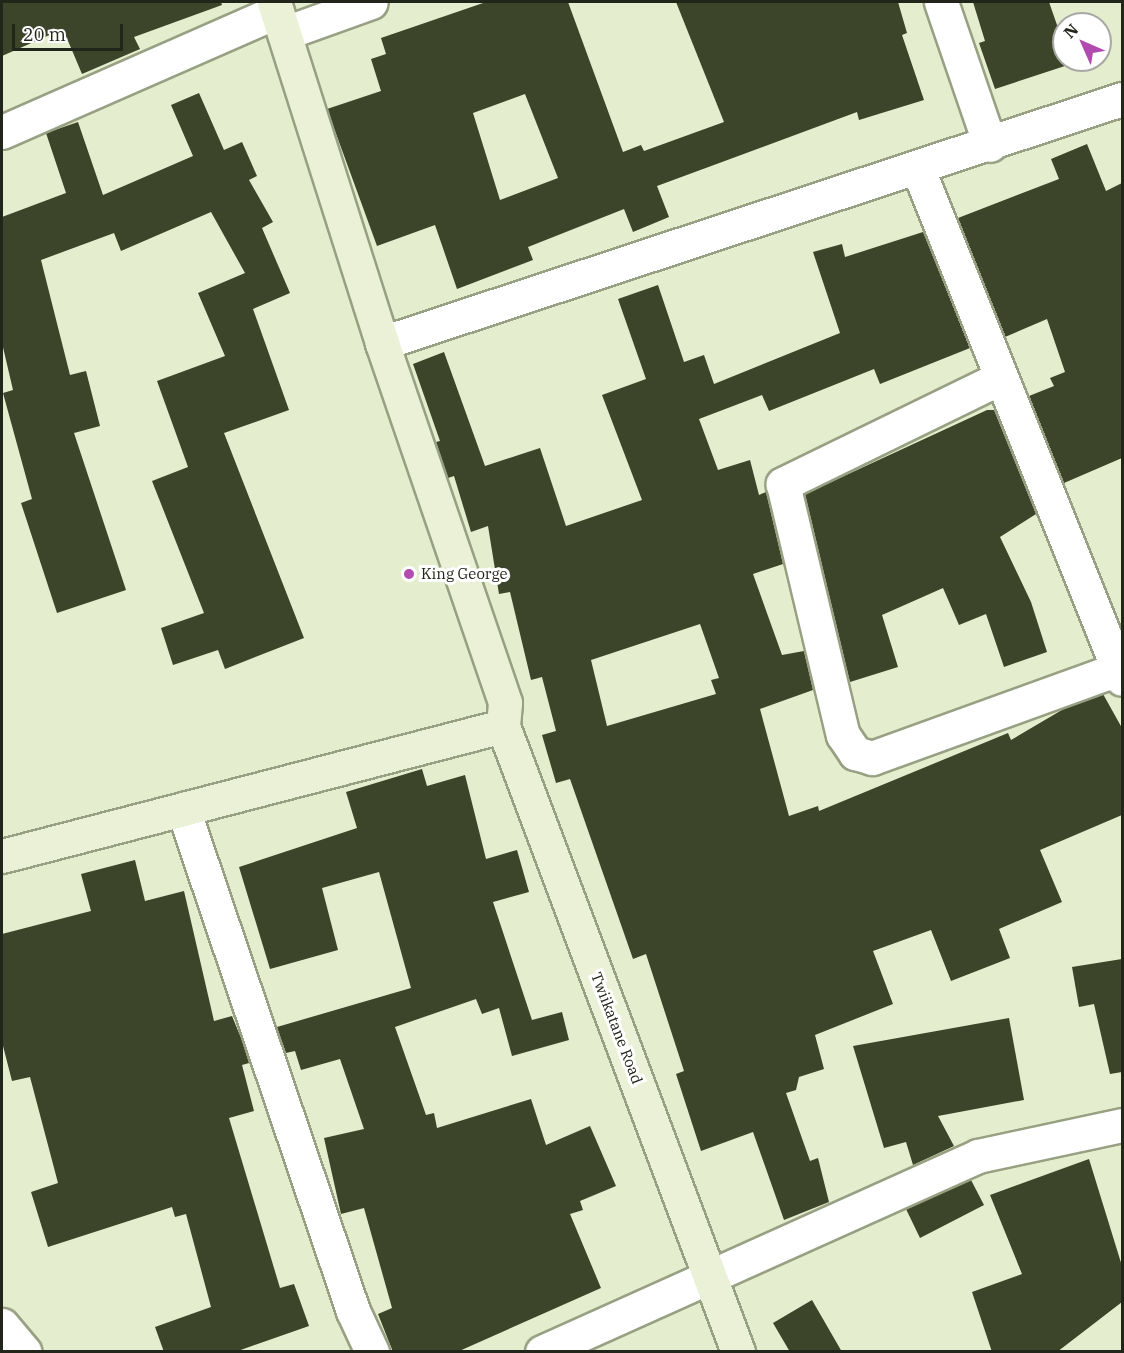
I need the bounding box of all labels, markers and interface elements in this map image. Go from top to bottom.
scale bar [15,12,126,50]
north arrow [1052,12,1112,72]
text: N [1059,19,1082,42]
text: 20 m [23,23,66,46]
place label: King George [421,565,508,583]
marker: King George [402,567,416,581]
street label: Twiikatane Road [587,970,647,1086]

